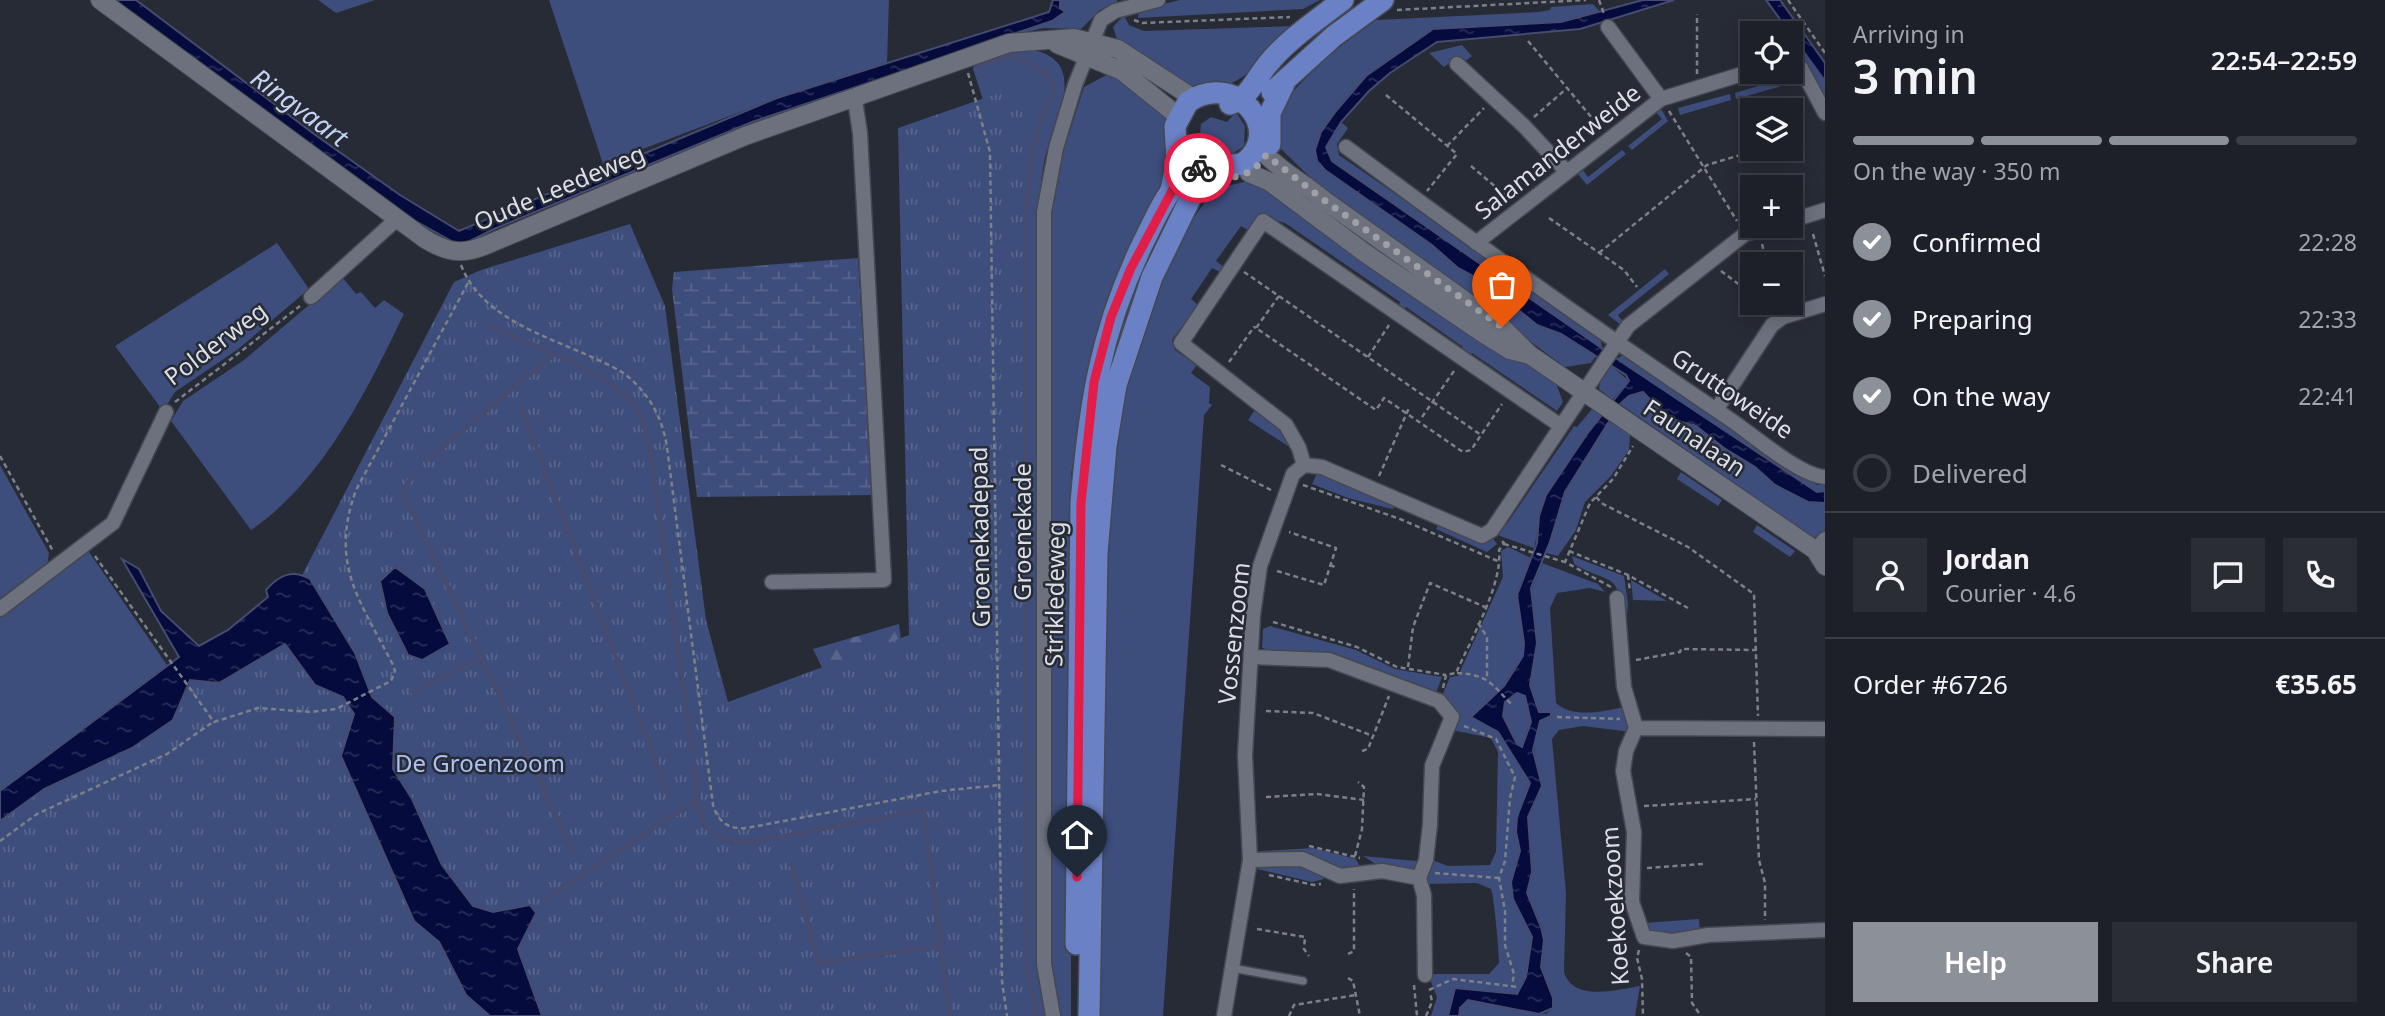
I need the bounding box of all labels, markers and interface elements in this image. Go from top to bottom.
text: Arriving in [1853,18,1965,50]
map controls [1740,21,1803,315]
button: locate [1740,21,1803,84]
text: 22:54–22:59 [2211,42,2357,78]
text: 3 min [1853,45,1978,107]
water label: Ringvaart [244,59,357,155]
street label: Salamanderweide [1467,76,1647,226]
button: layers [1740,98,1803,161]
courier [1164,133,1234,203]
street label: Oude Leedeweg [468,136,650,238]
icon: bike [1180,149,1218,187]
text: On the way · 350 m [1853,155,2060,187]
button: + [1740,175,1803,238]
icon: check [1853,223,1891,261]
text: Confirmed [1912,224,2042,260]
text: 22:28 [2298,226,2357,258]
button: − [1740,252,1803,315]
pin [1472,255,1532,327]
icon: bag [1483,266,1521,304]
street label: Polderweg [157,294,273,392]
icon: check [1853,300,1891,338]
text: Preparing [1912,301,2033,337]
text: 22:33 [2298,303,2357,335]
street label: Gruttoweide [1666,340,1800,446]
icon: check [1853,377,1891,415]
text: On the way [1912,378,2050,414]
text: 22:41 [2298,380,2357,412]
street label: Faunalaan [1637,391,1753,483]
street label: Groenekadepad [961,446,997,628]
text: Delivered [1912,455,2028,491]
street label: Groenekade [1005,463,1038,601]
street label: Strikledeweg [1036,521,1072,667]
button: person [1853,538,1927,612]
button: chat [2191,538,2265,612]
button: phone [2283,538,2357,612]
text: Jordan [1945,541,2030,577]
street label: Vossenzoom [1209,560,1257,706]
text: Courier · 4.6 [1945,577,2076,609]
text: Order #6726 [1853,666,2008,702]
text: €35.65 [2275,666,2357,702]
park label: De Groenzoom [395,746,565,779]
pin [1047,805,1107,877]
icon: home [1058,816,1096,854]
street label: Koekoekzoom [1592,825,1636,987]
button: Help [1853,922,2098,1002]
button: Share [2112,922,2357,1002]

